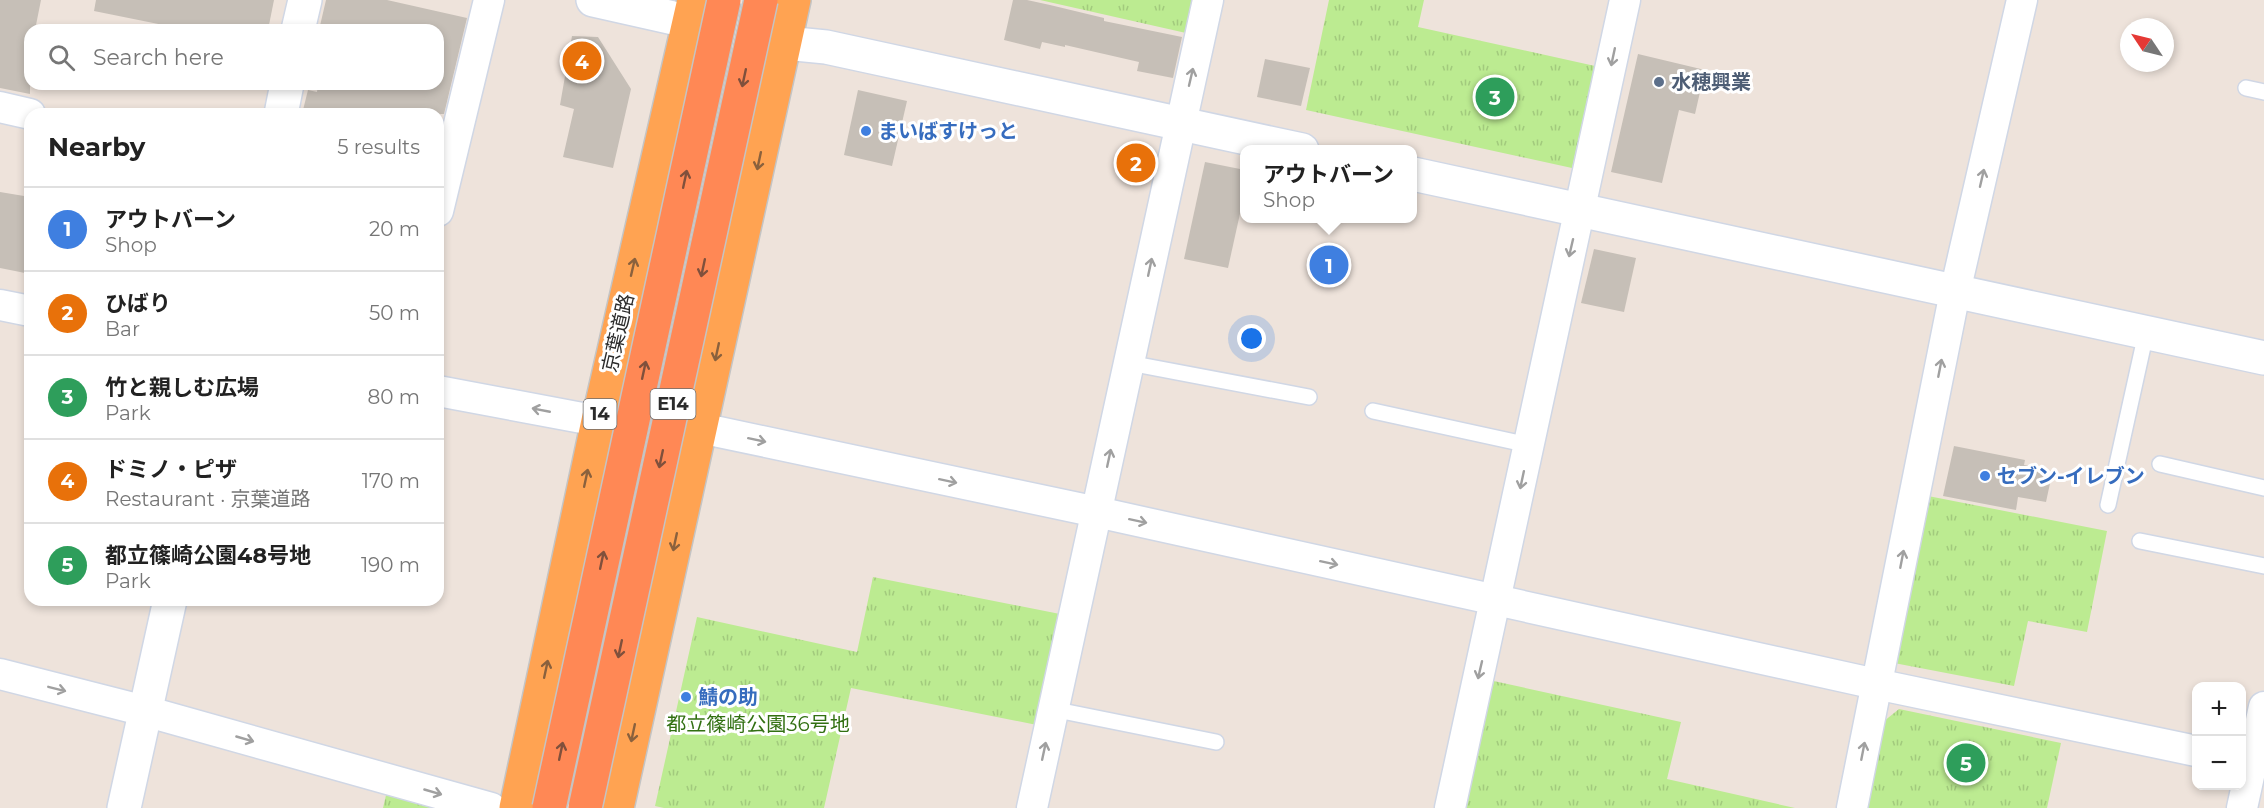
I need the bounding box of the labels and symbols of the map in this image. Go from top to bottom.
north arrow [2120,18,2174,72]
pin: 4 [562,38,602,84]
one-way arrow [1606,47,1618,66]
one-way arrow [1186,67,1197,87]
one-way arrow [738,68,750,87]
place label: 水穂興業 [1671,70,1751,94]
pin: 3 [1476,74,1514,120]
marker: 水穂興業 [1652,75,1666,89]
place label: まいばすけっと [878,119,1018,143]
marker: まいばすけっと [859,124,873,138]
pin: 2 [1116,140,1156,186]
one-way arrow [752,152,764,171]
one-way arrow [1976,168,1988,187]
one-way arrow [680,170,691,189]
one-way arrow [1564,238,1576,257]
pin: 1 [1310,242,1348,288]
one-way arrow [628,258,640,277]
one-way arrow [697,258,708,277]
one-way arrow [1145,258,1156,278]
street label: 京葉道路 [597,291,639,375]
your location [1237,324,1266,353]
one-way arrow [710,342,722,361]
one-way arrow [1935,359,1946,379]
one-way arrow [639,360,650,380]
road number: E14 [650,389,696,419]
road number: 14 [584,399,616,429]
one-way arrow [531,404,551,415]
one-way arrow [747,435,766,446]
one-way arrow [655,449,667,468]
one-way arrow [1103,449,1115,468]
place label: セブン-イレブン [1997,464,2145,488]
one-way arrow [581,469,592,488]
one-way arrow [1516,469,1527,489]
marker: セブン-イレブン [1978,469,1992,483]
one-way arrow [938,475,957,487]
one-way arrow [1128,516,1148,527]
one-way arrow [669,532,680,552]
one-way arrow [1897,550,1908,570]
one-way arrow [597,551,609,570]
one-way arrow [1319,557,1338,569]
one-way arrow [614,639,625,659]
one-way arrow [541,659,552,679]
one-way arrow [1474,660,1486,679]
one-way arrow [47,683,66,695]
place label: 鯖の助 [698,685,758,709]
marker: 鯖の助 [679,690,693,704]
park label: 都立篠崎公園36号地 [666,712,850,736]
one-way arrow [627,723,639,742]
one-way arrow [235,734,254,746]
pin: 5 [1946,740,1986,786]
one-way arrow [1039,741,1050,761]
one-way arrow [1858,741,1869,761]
one-way arrow [556,742,567,761]
one-way arrow [423,787,442,798]

